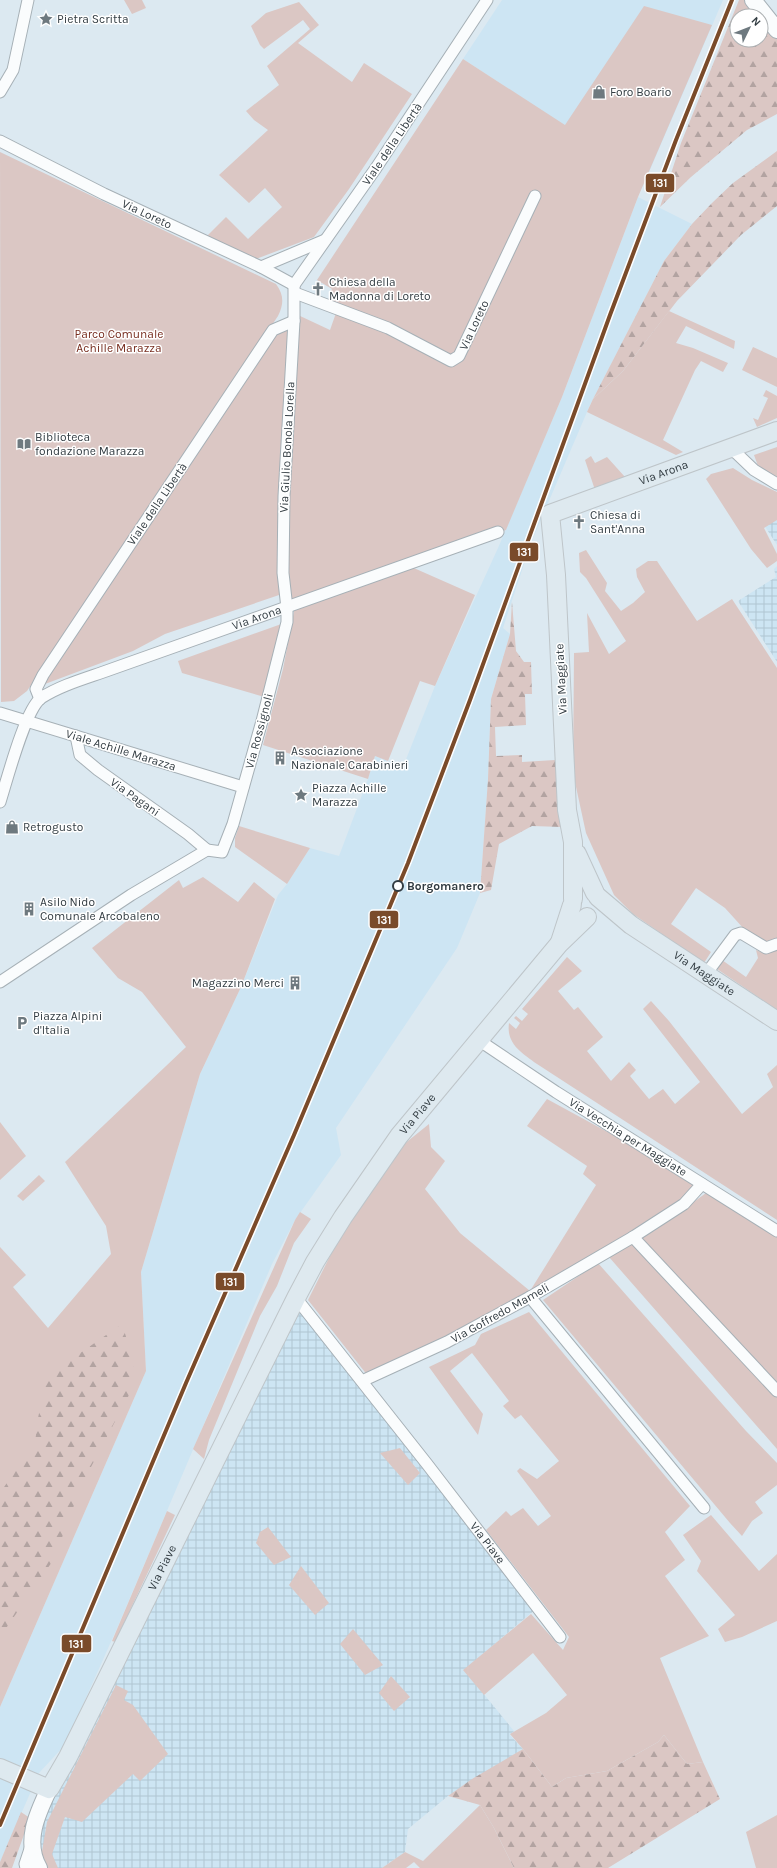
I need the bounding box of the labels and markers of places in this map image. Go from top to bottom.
place icon: Pietra Scritta [38,11,54,27]
place label: Pietra Scritta [57,12,129,26]
shop icon: Foro Boario [591,84,607,100]
place label: Foro Boario [610,85,671,99]
place label: Chiesa della Madonna di Loreto [329,275,431,303]
church icon: Chiesa della Madonna di Loreto [310,281,326,297]
place label: Biblioteca fondazione Marazza [35,430,144,458]
library icon: Biblioteca fondazione Marazza [16,436,32,452]
place label: Chiesa di Sant'Anna [590,508,645,536]
church icon: Chiesa di Sant'Anna [571,514,587,530]
place label: Associazione Nazionale Carabinieri [291,744,408,772]
building icon: Associazione Nazionale Carabinieri [272,750,288,766]
place label: Piazza Achille Marazza [312,781,386,809]
place icon: Piazza Achille Marazza [293,787,309,803]
shop icon: Retrogusto [4,819,20,835]
place label: Retrogusto [23,820,83,834]
place label: Borgomanero [407,879,484,893]
marker: Borgomanero [392,880,404,892]
place label: Asilo Nido Comunale Arcobaleno [40,895,160,923]
building icon: Asilo Nido Comunale Arcobaleno [21,901,37,917]
building icon: Magazzino Merci [287,975,303,991]
place label: Magazzino Merci [192,976,284,990]
place label: Piazza Alpini d'Italia [33,1009,102,1037]
parking icon: Piazza Alpini d'Italia [14,1015,30,1031]

